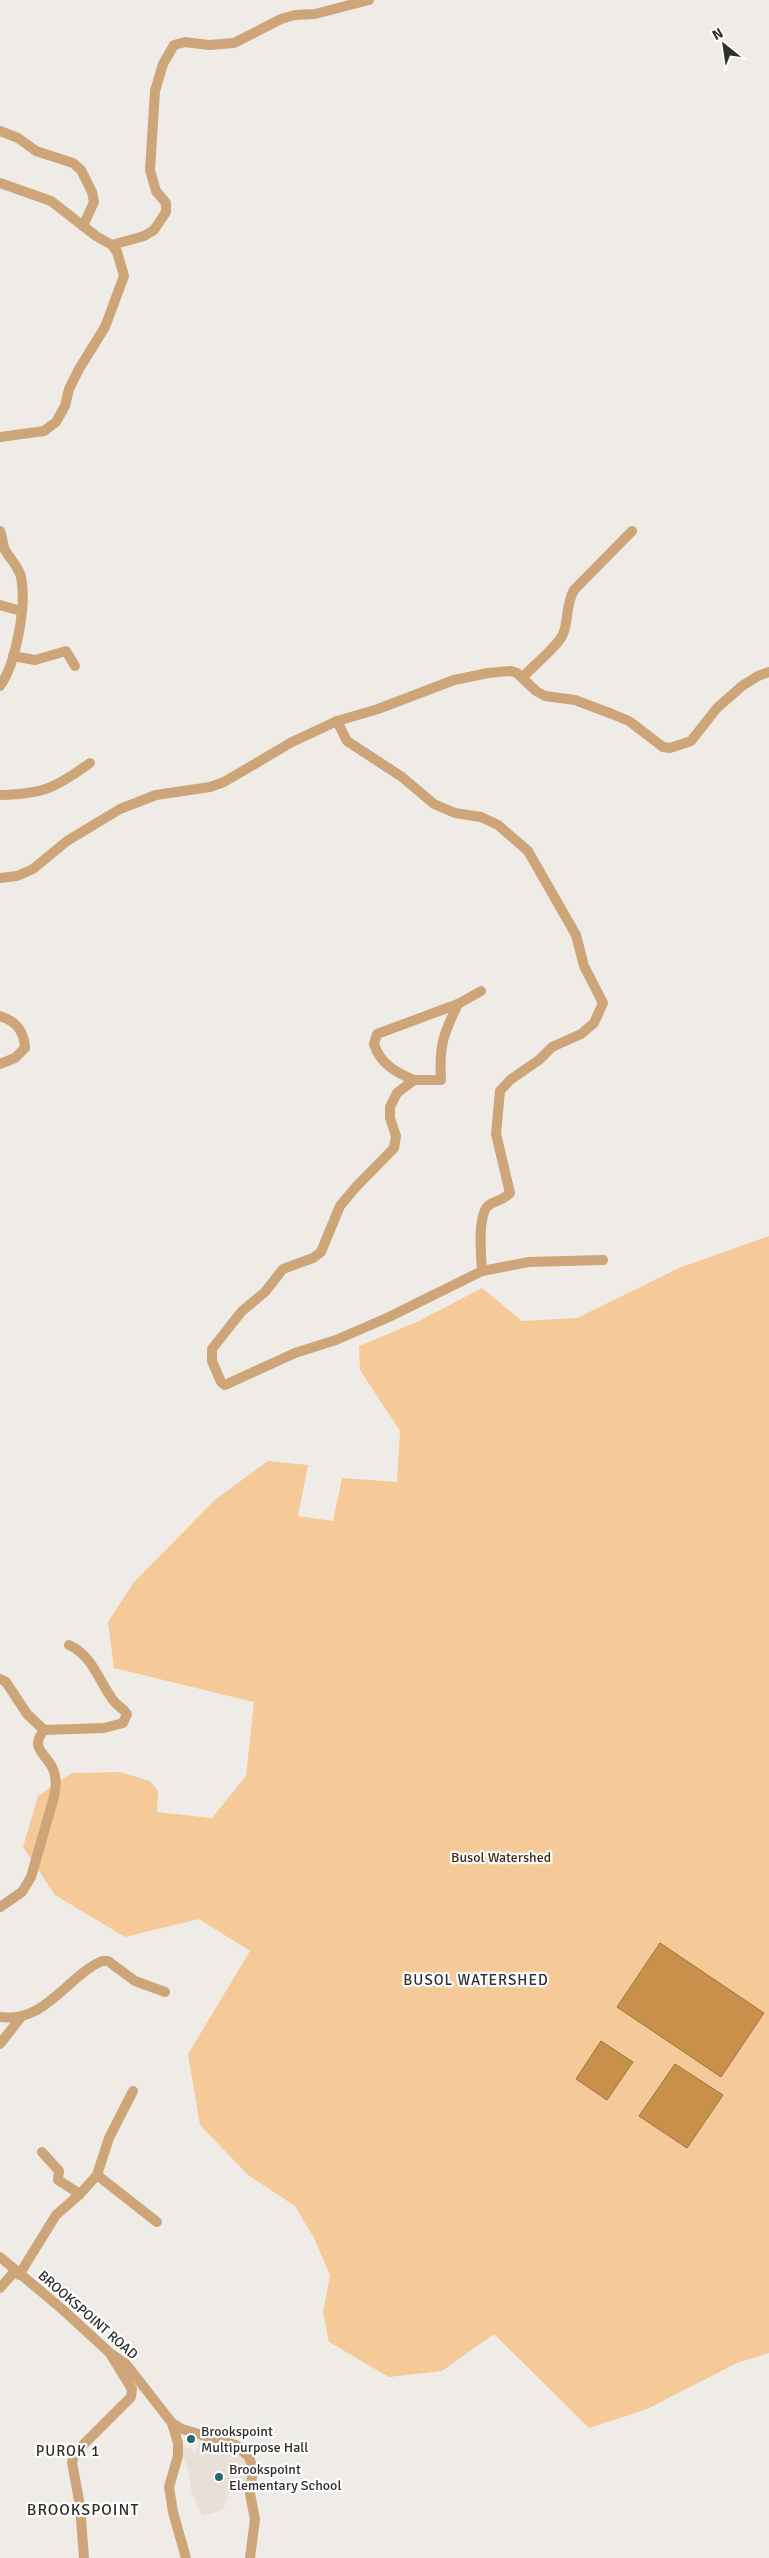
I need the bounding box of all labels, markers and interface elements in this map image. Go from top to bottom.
north arrow [699,20,749,70]
text: N [709,24,726,44]
park label: Busol Watershed [451,1849,551,1866]
district label: BUSOL WATERSHED [403,1971,549,1989]
street label: BROOKSPOINT ROAD [35,2267,141,2363]
place label: Brookspoint Multipurpose Hall [201,2423,308,2456]
marker: Brookspoint Multipurpose Hall [185,2433,197,2445]
district label: PUROK 1 [36,2442,100,2460]
place label: Brookspoint Elementary School [229,2461,342,2494]
marker: Brookspoint Elementary School [213,2471,225,2483]
district label: BROOKSPOINT [27,2500,139,2520]

